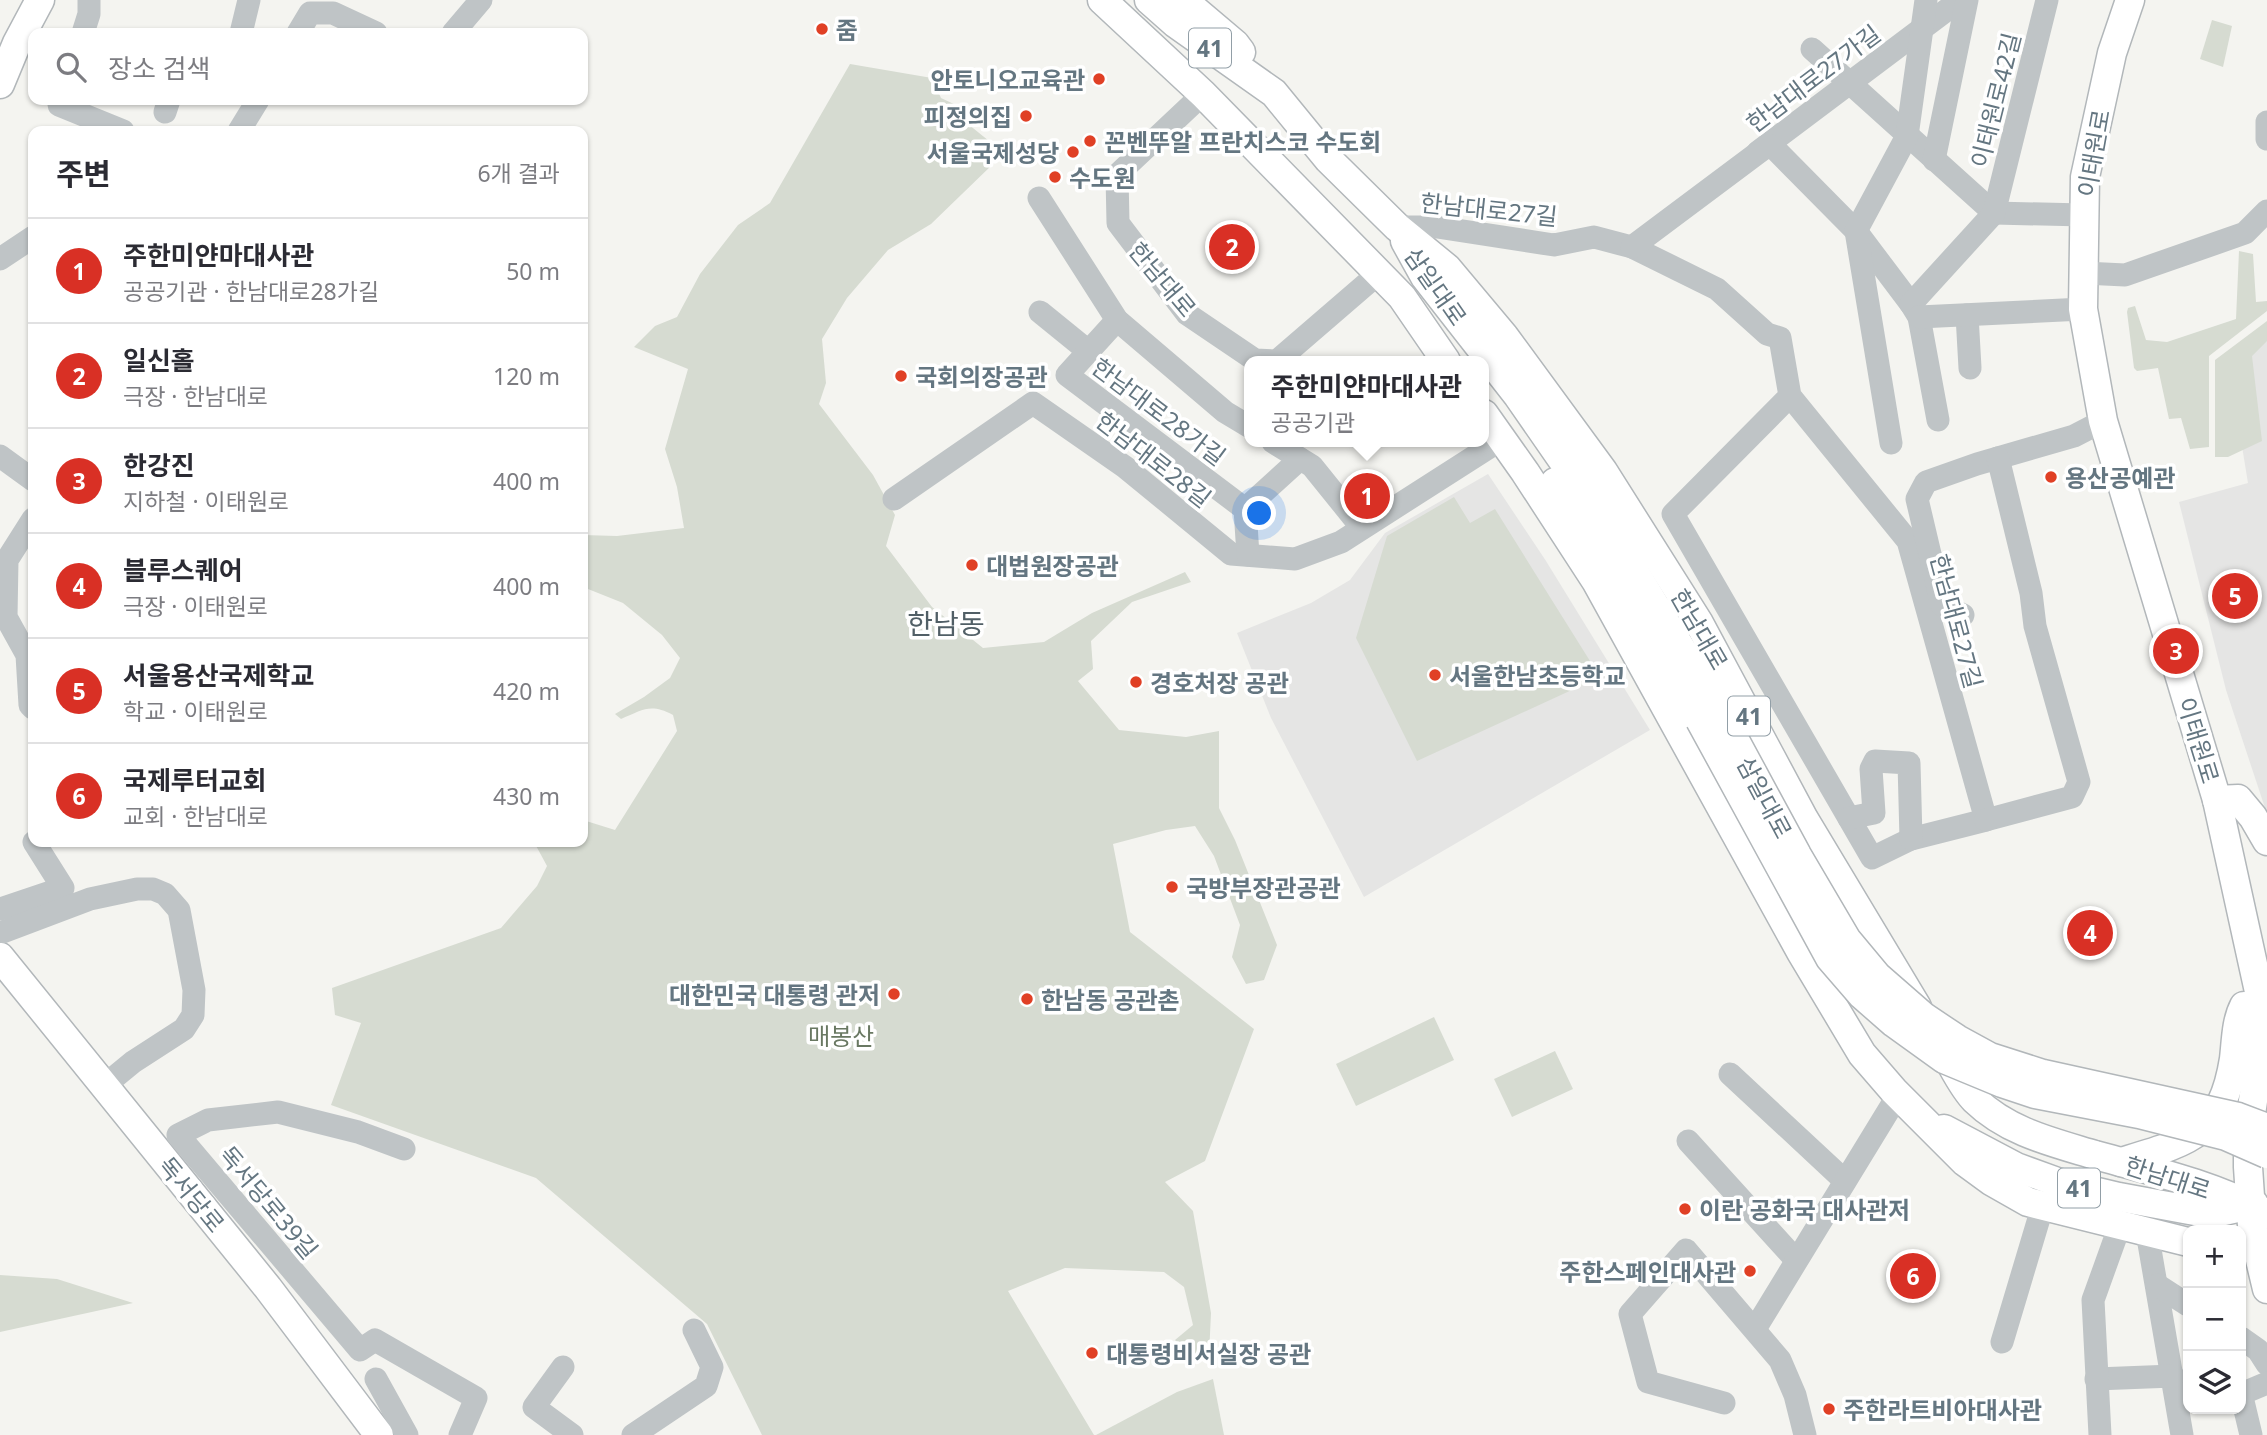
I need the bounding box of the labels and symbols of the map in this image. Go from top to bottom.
place label: 줌 [836,13,858,46]
street label: 한남대로27가길 [1739,17,1887,139]
marker: 줌 [814,21,830,37]
road number: 41 [1189,28,1231,68]
street label: 이태원로42길 [1962,29,2028,171]
place label: 안토니오교육관 [930,63,1085,96]
marker: 안토니오교육관 [1091,71,1107,87]
place label: 피정의집 [924,100,1012,133]
street label: 이태원로 [2069,107,2117,199]
marker: 피정의집 [1018,108,1034,124]
place label: 꼰벤뚜알 프란치스코 수도회 [1104,125,1381,158]
marker: 꼰벤뚜알 프란치스코 수도회 [1082,133,1098,149]
place label: 서울국제성당 [927,136,1059,169]
marker: 서울국제성당 [1065,144,1081,160]
place label: 수도원 [1069,161,1135,194]
marker: 수도원 [1047,169,1063,185]
street label: 한남대로27길 [1419,185,1559,233]
pin: 2 [1209,221,1255,273]
street label: 한남대로 [1122,235,1204,323]
street label: 삼일대로 [1397,240,1475,332]
street label: 한남대로28가길 [1085,350,1233,472]
place label: 국회의장공관 [915,360,1047,393]
marker: 국회의장공관 [893,368,909,384]
street label: 한남대로28길 [1090,404,1218,514]
place label: 용산공예관 [2065,461,2175,494]
marker: 용산공예관 [2043,469,2059,485]
pin: 1 [1344,470,1390,522]
your location [1242,496,1276,530]
place label: 대법원장공관 [986,549,1118,582]
street label: 한남대로27길 [1923,550,1991,692]
marker: 대법원장공관 [964,557,980,573]
pin: 5 [2212,570,2258,622]
street label: 한남대로 [1664,583,1736,675]
district label: 한남동 [907,604,985,642]
pin: 3 [2153,625,2199,677]
place label: 서울한남초등학교 [1449,659,1626,692]
place label: 경호처장 공관 [1150,666,1289,699]
marker: 서울한남초등학교 [1427,667,1443,683]
marker: 경호처장 공관 [1128,674,1144,690]
street label: 이태원로 [2170,693,2228,787]
road number: 41 [1728,696,1770,736]
street label: 삼일대로 [1730,750,1800,844]
place label: 국방부장관공관 [1186,871,1341,904]
marker: 국방부장관공관 [1164,879,1180,895]
pin: 4 [2067,907,2113,959]
place label: 대한민국 대통령 관저 [669,978,880,1011]
place label: 한남동 공관촌 [1041,983,1180,1016]
marker: 대한민국 대통령 관저 [886,986,902,1002]
marker: 한남동 공관촌 [1019,991,1035,1007]
park label: 매봉산 [808,1019,874,1052]
street label: 독서당로39길 [212,1139,326,1265]
street label: 한남대로 [2121,1148,2215,1206]
street label: 독서당로 [151,1149,233,1239]
road number: 41 [2058,1168,2100,1208]
place label: 이란 공화국 대사관저 [1699,1193,1910,1226]
marker: 이란 공화국 대사관저 [1677,1201,1693,1217]
pin: 6 [1890,1250,1936,1302]
place label: 주한스페인대사관 [1559,1255,1736,1288]
marker: 주한스페인대사관 [1742,1263,1758,1279]
place label: 대통령비서실장 공관 [1106,1337,1311,1370]
marker: 대통령비서실장 공관 [1084,1345,1100,1361]
place label: 주한라트비아대사관 [1843,1393,2042,1426]
marker: 주한라트비아대사관 [1821,1401,1837,1417]

